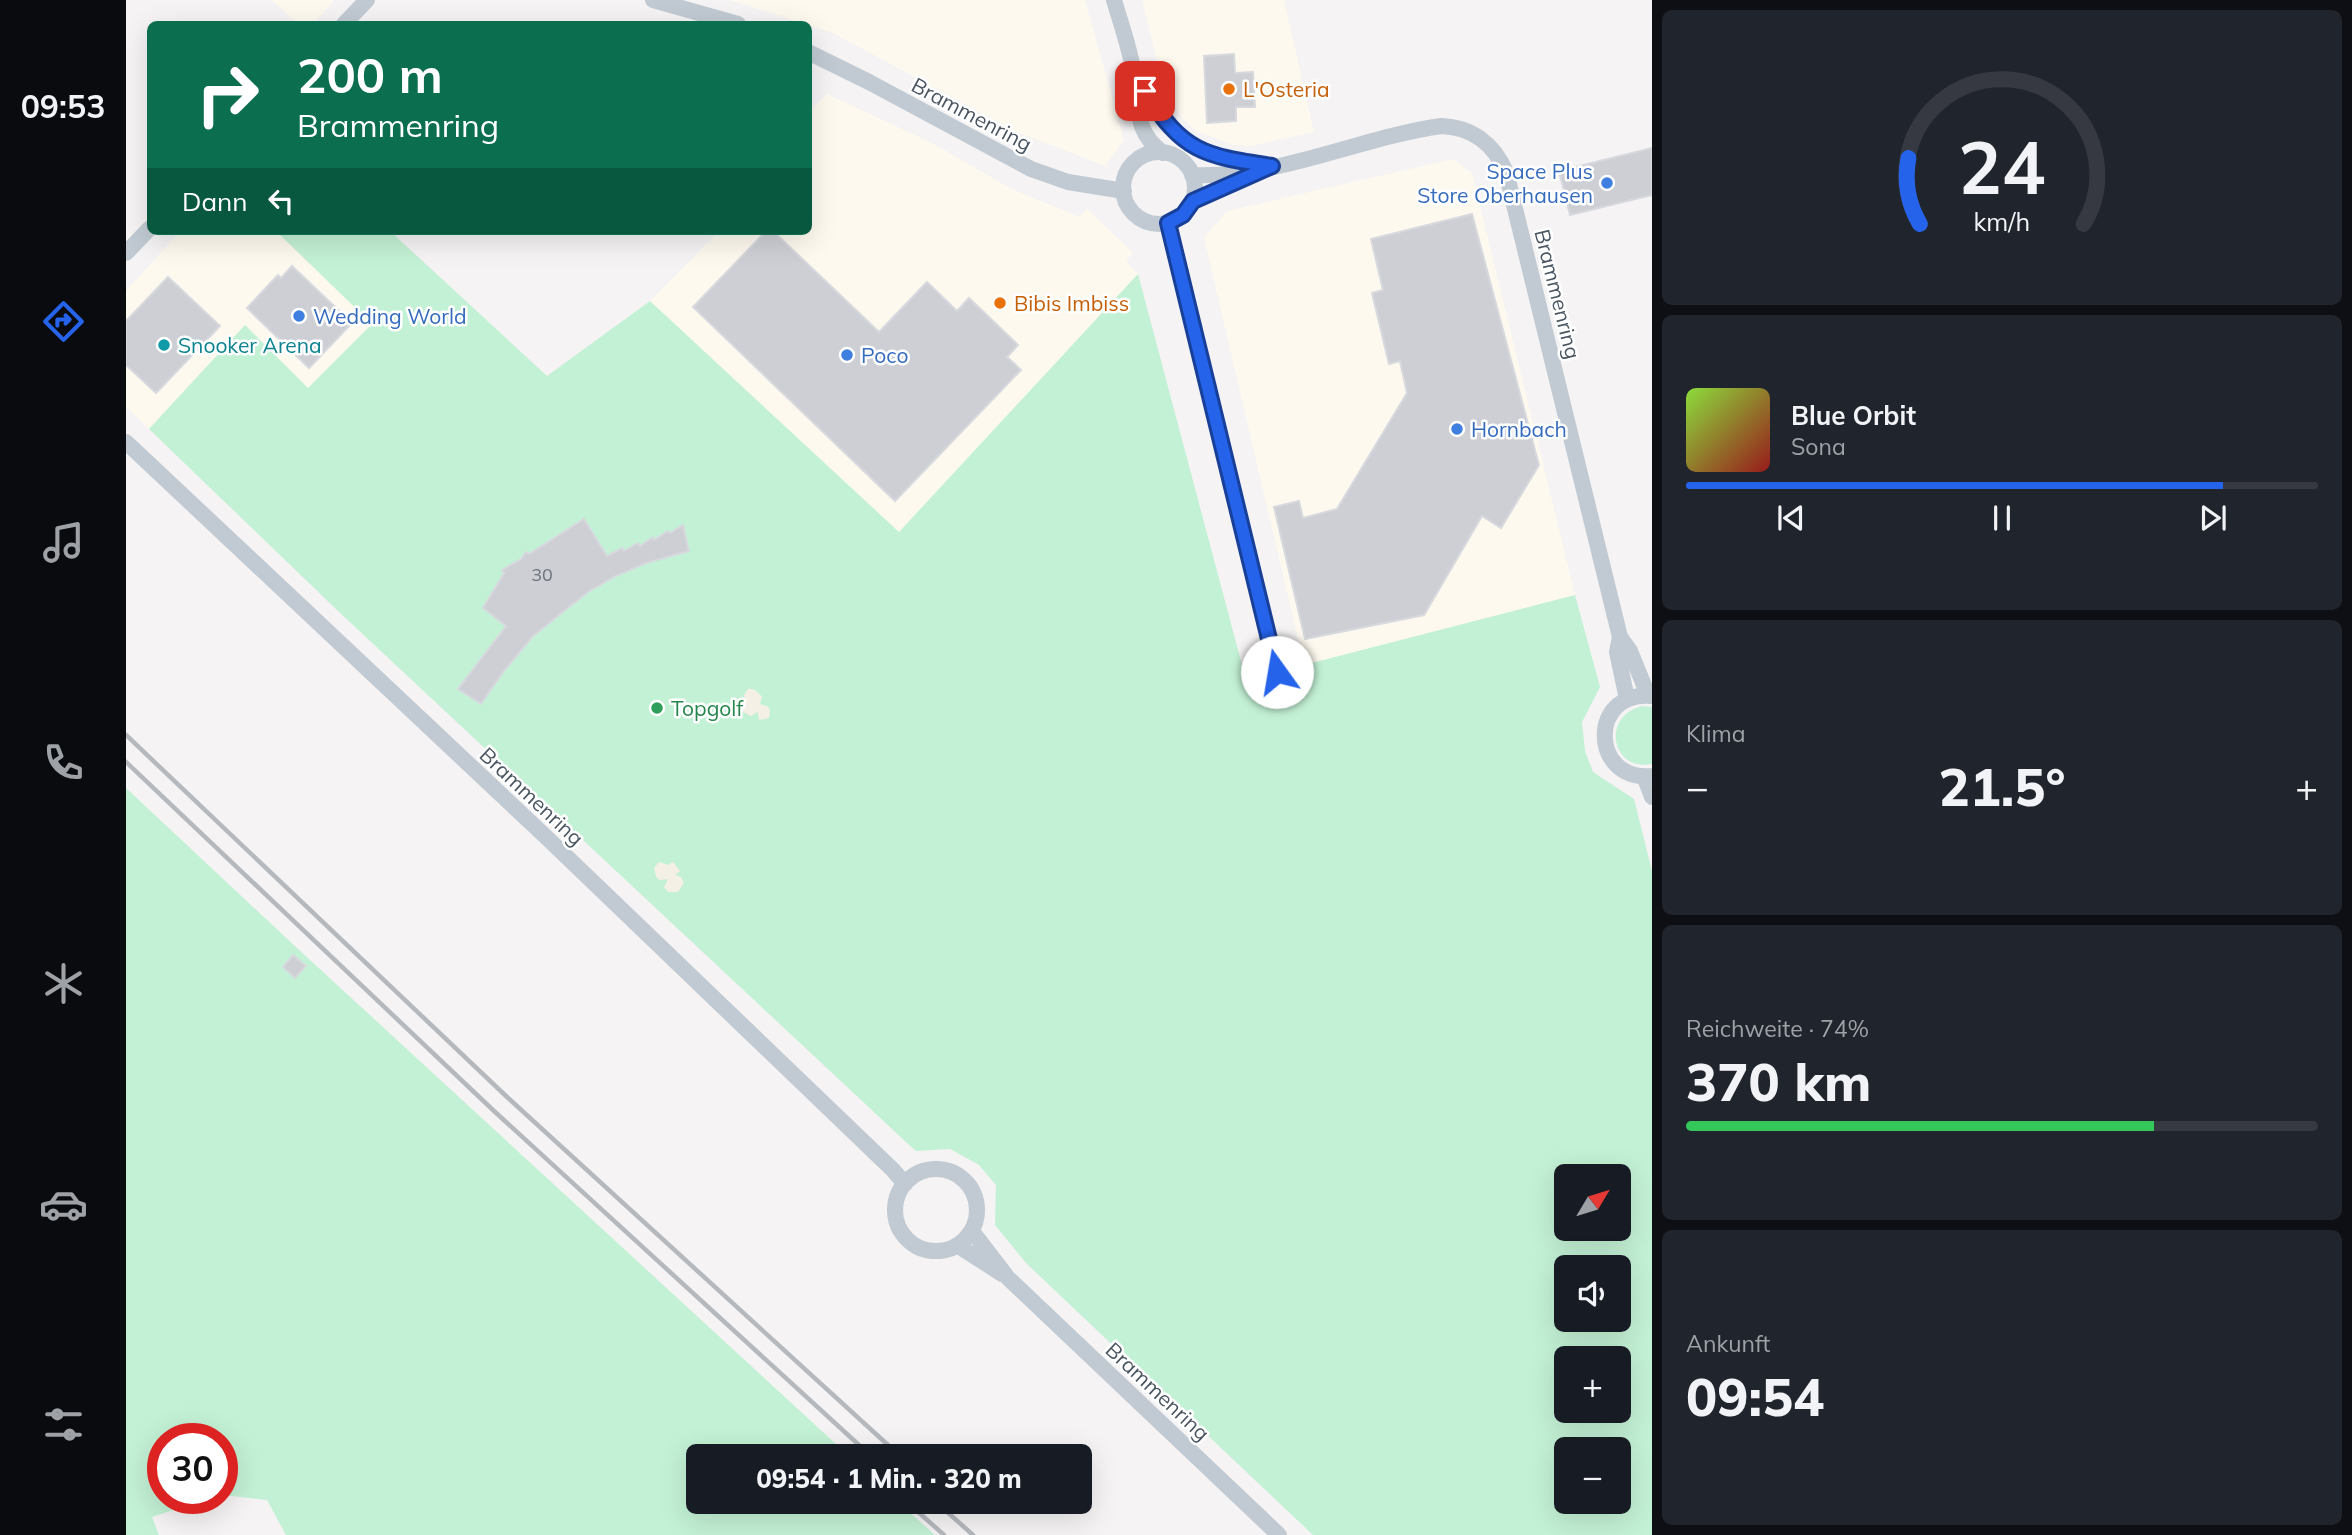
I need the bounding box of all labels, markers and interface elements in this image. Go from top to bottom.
text: 200 m [297,44,443,105]
icon: right [182,49,273,140]
pin [1115,61,1175,121]
street label: Brammenring [907,71,1037,157]
icon: arrive [1126,72,1164,110]
place label: L'Osteria [1243,76,1330,102]
marker: L'Osteria [1221,81,1237,97]
text: 09:53 [21,86,105,126]
text: Brammenring [297,105,499,145]
text: 24 [1958,121,2046,212]
place label: Space Plus Store Oberhausen [1417,158,1593,208]
marker: Space Plus Store Oberhausen [1599,175,1615,191]
icon: left [262,182,300,220]
text: Dann [182,185,248,218]
text: km/h [1974,205,2030,236]
street label: Brammenring [1529,227,1587,361]
place label: Bibis Imbiss [1014,290,1129,316]
marker: Bibis Imbiss [992,295,1008,311]
icon: directions [39,297,88,346]
place label: Wedding World [313,303,467,329]
marker: Wedding World [291,308,307,324]
place label: Snooker Arena [178,332,322,358]
marker: Snooker Arena [156,337,172,353]
place label: Poco [861,342,908,368]
marker: Poco [839,347,855,363]
text: Blue Orbit [1791,399,1916,432]
place label: Hornbach [1471,416,1567,442]
marker: Hornbach [1449,421,1465,437]
text: Sona [1791,432,1846,461]
icon: previous [1772,499,1810,537]
icon: pause [1983,499,2021,537]
icon: next [2194,499,2232,537]
icon: music [39,518,88,567]
house number: 30 [531,563,553,586]
position arrow [1240,635,1314,709]
place label: Topgolf [671,695,744,721]
marker: Topgolf [649,700,665,716]
text: Klima [1686,719,1746,748]
icon: phone [39,738,88,787]
street label: Brammenring [475,741,589,851]
text: 21.5° [1938,754,2066,819]
text: − [1686,763,1709,811]
text: + [2295,763,2318,811]
icon: climate [39,959,88,1008]
text: Reichweite · 74% [1686,1014,1869,1043]
text: 370 km [1686,1049,1871,1114]
north arrow [1554,1164,1631,1241]
map controls [1554,1164,1631,1514]
icon: car [39,1180,88,1229]
button: sound [1554,1255,1631,1332]
text: Ankunft [1686,1329,1770,1358]
street label: Brammenring [1101,1336,1215,1446]
button: + [1554,1346,1631,1423]
text: 09:54 [1686,1364,1824,1429]
icon: filters [39,1400,88,1449]
speed limit sign: 30 [147,1423,238,1514]
button: − [1554,1437,1631,1514]
text: 09:54 · 1 Min. · 320 m [756,1462,1022,1495]

